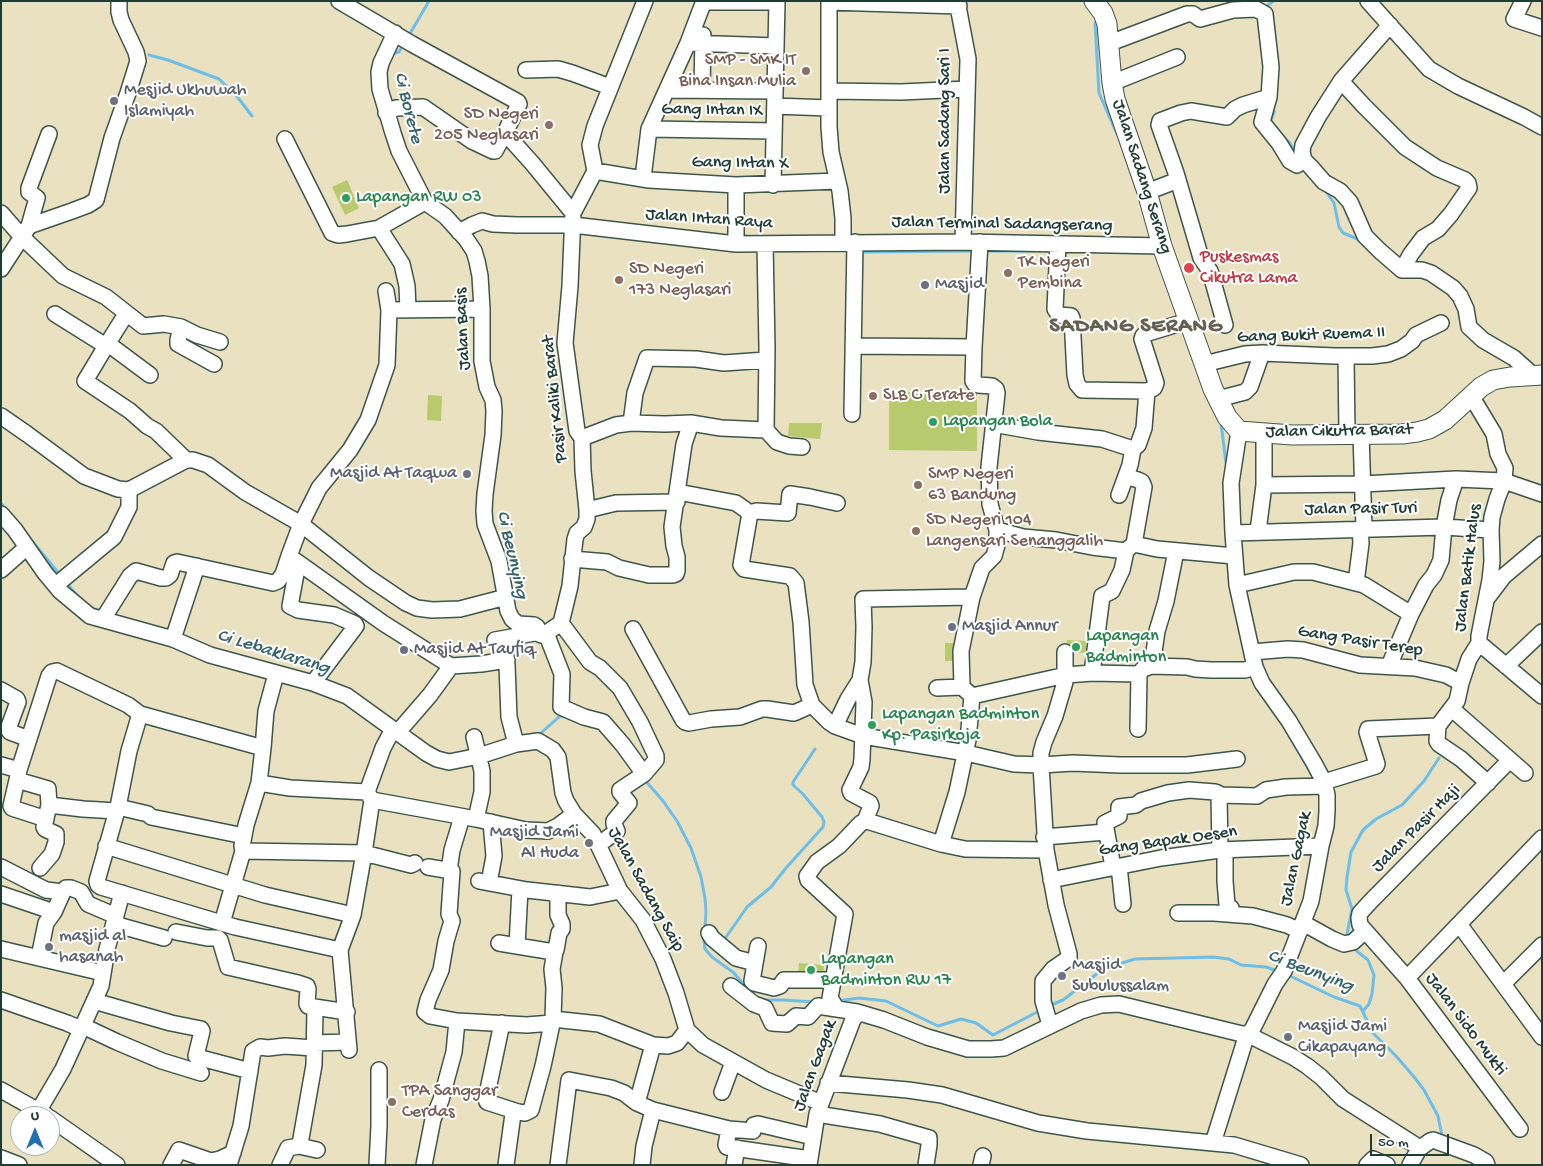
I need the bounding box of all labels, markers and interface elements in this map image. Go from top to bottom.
street label: Jalan Sadang Sari I [935,48,957,194]
place label: SMP - SMK IT Bina Insan Mulia [679,50,796,92]
marker: SMP - SMK IT Bina Insan Mulia [800,65,812,77]
water label: Ci Borete [387,70,427,146]
place label: Mesjid Ukhuwah Islamiyah [124,80,246,122]
marker: Mesjid Ukhuwah Islamiyah [108,95,120,107]
street label: Jalan Sadang Serang [1106,97,1176,257]
street label: Gang Intan IX [661,99,763,123]
place label: SD Negeri 205 Neglasari [434,104,539,146]
marker: SD Negeri 205 Neglasari [543,119,555,131]
street label: Gang Intan X [691,152,789,176]
place label: Lapangan RW 03 [356,187,482,209]
marker: Lapangan RW 03 [340,192,352,204]
street label: Jalan Intan Raya [645,205,773,235]
street label: Jalan Terminal Sadangserang [891,212,1113,238]
place label: Puskesmas Cikutra Lama [1200,247,1297,290]
place label: TK Negeri Pembina [1018,252,1090,294]
place label: SD Negeri 173 Neglasari [629,259,731,302]
marker: Puskesmas Cikutra Lama [1182,261,1196,275]
marker: TK Negeri Pembina [1002,267,1014,279]
marker: SD Negeri 173 Neglasari [613,274,625,286]
place label: Masjid [935,274,984,296]
marker: Masjid [919,279,931,291]
street label: Jalan Basis [451,287,477,371]
district label: SADANG SERANG [1048,315,1224,341]
street label: Gang Bukit Ruema II [1236,323,1386,349]
street label: Pasir Kaliki Barat [539,334,573,464]
place label: SLB C Terate [883,385,975,407]
marker: SLB C Terate [867,390,879,402]
place label: Lapangan Bola [943,411,1053,433]
marker: Lapangan Bola [927,416,939,428]
street label: Jalan Cikutra Barat [1265,420,1413,444]
place label: Masjid At Taqwa [330,463,457,485]
place label: SMP Negeri 63 Bandung [928,464,1016,506]
marker: Masjid At Taqwa [461,468,473,480]
marker: SMP Negeri 63 Bandung [912,479,924,491]
street label: Jalan Pasir Turi [1304,498,1418,522]
street label: Jalan Batik Halus [1450,503,1488,633]
water label: Ci Beunying [490,509,532,601]
place label: SD Negeri 104 Langensari Senanggalih [926,510,1103,552]
marker: SD Negeri 104 Langensari Senanggalih [910,525,922,537]
place label: Masjid Annur [962,616,1058,638]
marker: Masjid Annur [946,621,958,633]
street label: Gang Pasir Terep [1296,621,1424,663]
water label: Ci Lebaklarang [214,625,332,681]
place label: Lapangan Badminton [1086,626,1166,669]
place label: Masjid At Taufiq [414,639,535,661]
marker: Lapangan Badminton [1070,641,1082,653]
marker: Masjid At Taufiq [398,644,410,656]
place label: Lapangan Badminton Kp. Pasirkoja [882,704,1039,746]
marker: Lapangan Badminton Kp. Pasirkoja [866,719,878,731]
street label: Jalan Pasir Haji [1368,780,1466,878]
street label: Jalan Gagak [1276,810,1318,908]
place label: Masjid Jami Al Huda [490,822,579,864]
street label: Gang Bapak Oesen [1098,822,1238,862]
street label: Jalan Sadang Saip [602,824,688,956]
marker: Masjid Jami Al Huda [583,837,595,849]
place label: masjid al hasanah [59,926,126,969]
marker: masjid al hasanah [43,941,55,953]
water label: Ci Beunying [1264,945,1356,999]
place label: Lapangan Badminton RW 17 [821,949,951,992]
place label: Masjid Subulussalam [1072,955,1169,998]
marker: Lapangan Badminton RW 17 [805,964,817,976]
street label: Jalan Sido Mukti [1419,969,1511,1081]
marker: Masjid Subulussalam [1056,970,1068,982]
place label: Masjid Jami Cikapayang [1298,1016,1387,1058]
street label: Jalan Gagak [789,1017,843,1115]
marker: Masjid Jami Cikapayang [1282,1031,1294,1043]
place label: TPA Sanggar Cerdas [402,1081,497,1124]
marker: TPA Sanggar Cerdas [386,1096,398,1108]
north arrow [10,1106,60,1156]
text: U [31,1108,39,1125]
scale bar [1373,1124,1452,1156]
text: 50 m [1378,1134,1409,1152]

